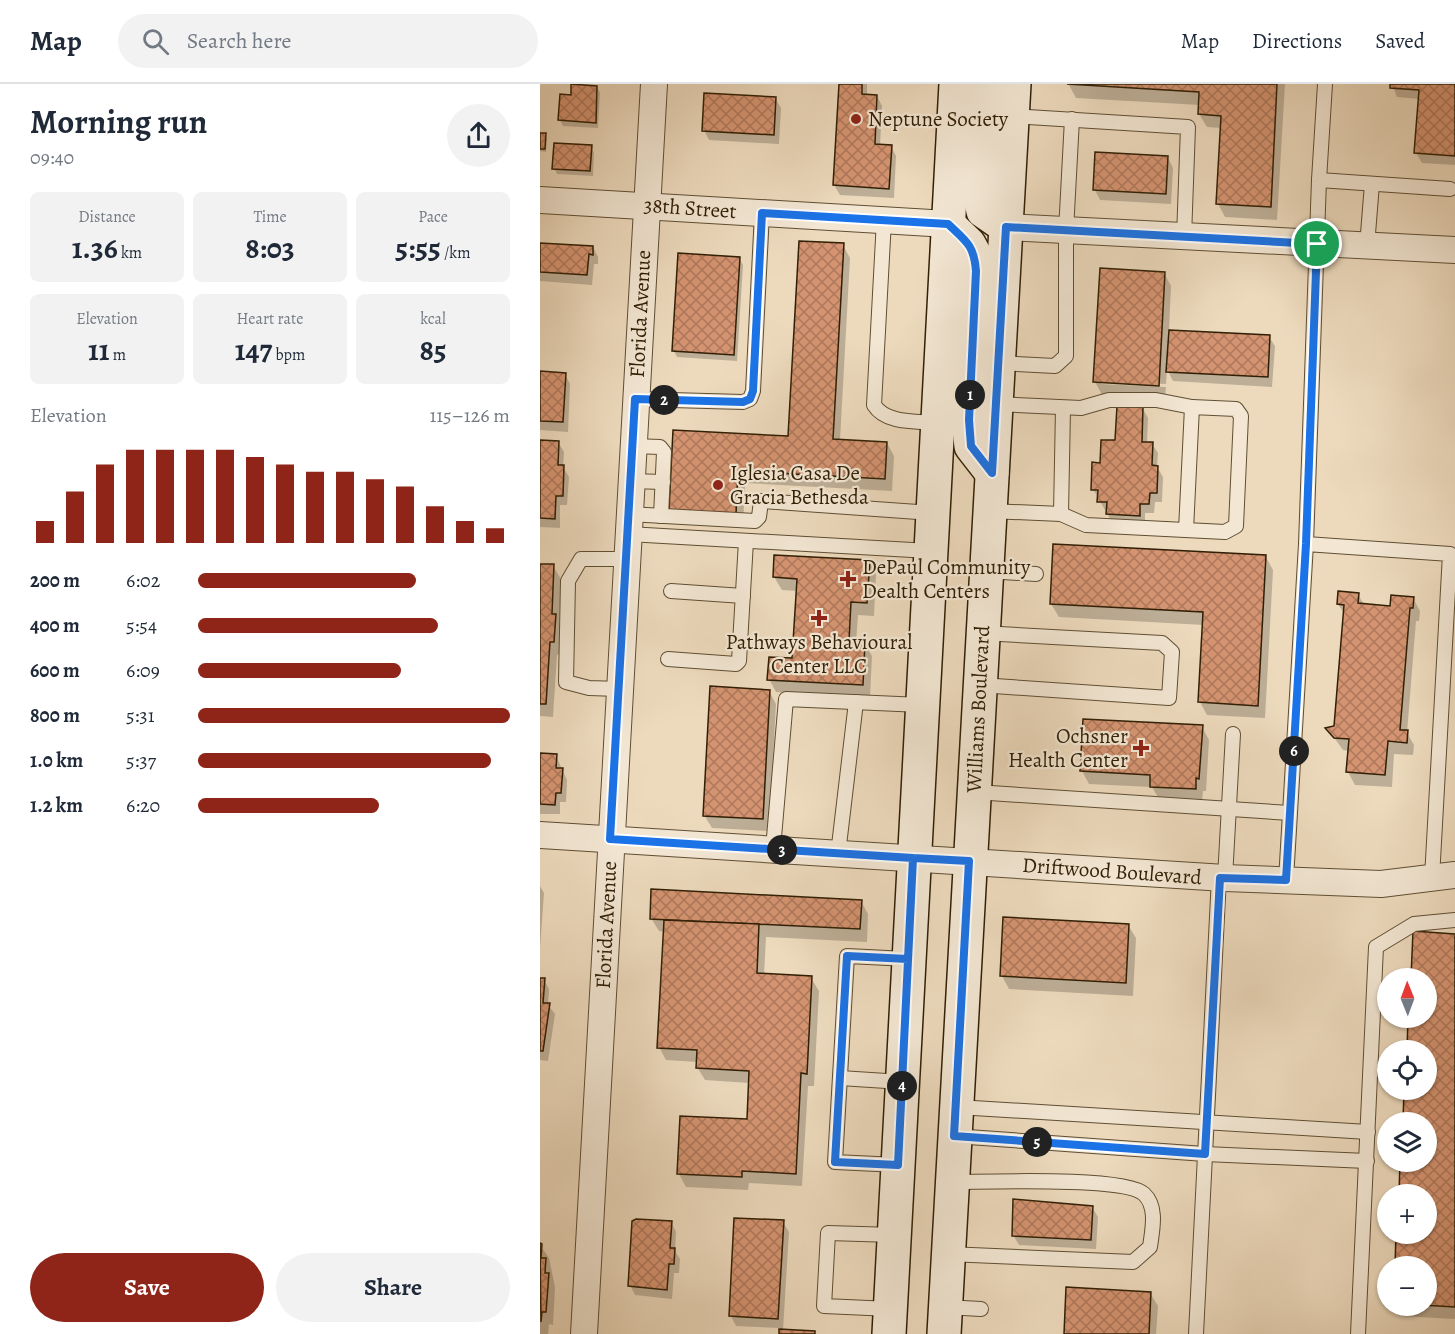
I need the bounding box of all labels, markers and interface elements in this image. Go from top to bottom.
search box [118,14,538,68]
text: Map [30,22,82,60]
icon: search [139,25,172,58]
text: Search here [187,26,291,56]
text: Map [1181,27,1219,55]
text: Directions [1252,27,1342,55]
text: Saved [1375,27,1425,55]
text: Morning run [30,99,207,144]
button: share [447,104,510,167]
place label: Neptune Society [868,105,1009,133]
marker: Neptune Society [849,112,863,126]
text: 09:40 [30,144,74,171]
street label: 38th Street [643,191,737,225]
text: Distance [78,206,136,228]
text: Time [253,206,287,228]
text: Pace [418,206,448,228]
pin [1291,218,1342,269]
icon: arrive [1300,227,1333,260]
text: 1.36 [72,228,118,268]
text: 8:03 [245,228,295,268]
text: 5:55 [395,228,441,268]
text: km [118,242,142,264]
text: /km [441,242,471,264]
street label: Florida Avenue [623,249,657,379]
text: Elevation [76,308,138,330]
text: Heart rate [237,308,303,330]
text: kcal [420,308,446,330]
text: 11 [88,330,110,370]
text: 147 [235,330,272,370]
text: 85 [419,330,447,370]
text: m [110,344,126,366]
text: bpm [272,344,305,366]
pin: 1 [955,380,985,410]
text: 1 [967,384,973,406]
pin: 2 [649,385,679,415]
text: 2 [660,389,668,411]
text: Elevation [30,402,107,429]
text: 115–126 m [429,402,510,429]
place label: Iglesia Casa De Gracia Bethesda [730,459,869,511]
marker: Iglesia Casa De Gracia Bethesda [711,478,725,492]
place label: DePaul Community Dealth Centers [862,553,1031,605]
text: 200 m [30,567,80,594]
text: 6:02 [126,567,160,594]
marker: DePaul Community Dealth Centers [839,570,857,588]
marker: Pathways Behavioural Center LLC [810,609,828,627]
text: 400 m [30,612,80,639]
text: 5:54 [126,612,157,639]
street label: Williams Boulevard [960,624,996,794]
place label: Pathways Behavioural Center LLC [726,628,912,680]
text: 600 m [30,657,80,684]
text: 6:09 [126,657,160,684]
text: 800 m [30,702,80,729]
text: 5:31 [126,702,155,729]
place label: Ochsner Health Center [1008,722,1128,774]
pin: 6 [1279,736,1309,766]
marker: Ochsner Health Center [1132,739,1150,757]
text: 6 [1290,740,1298,762]
text: 1.0 km [30,747,83,774]
text: 5:37 [126,747,156,774]
text: 1.2 km [30,792,83,819]
text: 6:20 [126,792,160,819]
pin: 3 [767,835,797,865]
text: 3 [779,839,785,861]
street label: Driftwood Boulevard [1021,851,1203,891]
street label: Florida Avenue [589,860,623,990]
north arrow [1377,968,1437,1028]
map controls [1377,968,1437,1316]
button: locate [1377,1040,1437,1100]
pin: 4 [887,1071,917,1101]
text: 4 [898,1075,906,1097]
button: layers [1377,1112,1437,1172]
pin: 5 [1022,1127,1052,1157]
text: 5 [1034,1131,1040,1153]
button: + [1377,1184,1437,1244]
button: Save [30,1253,264,1322]
button: Share [276,1253,510,1322]
button: − [1377,1256,1437,1316]

